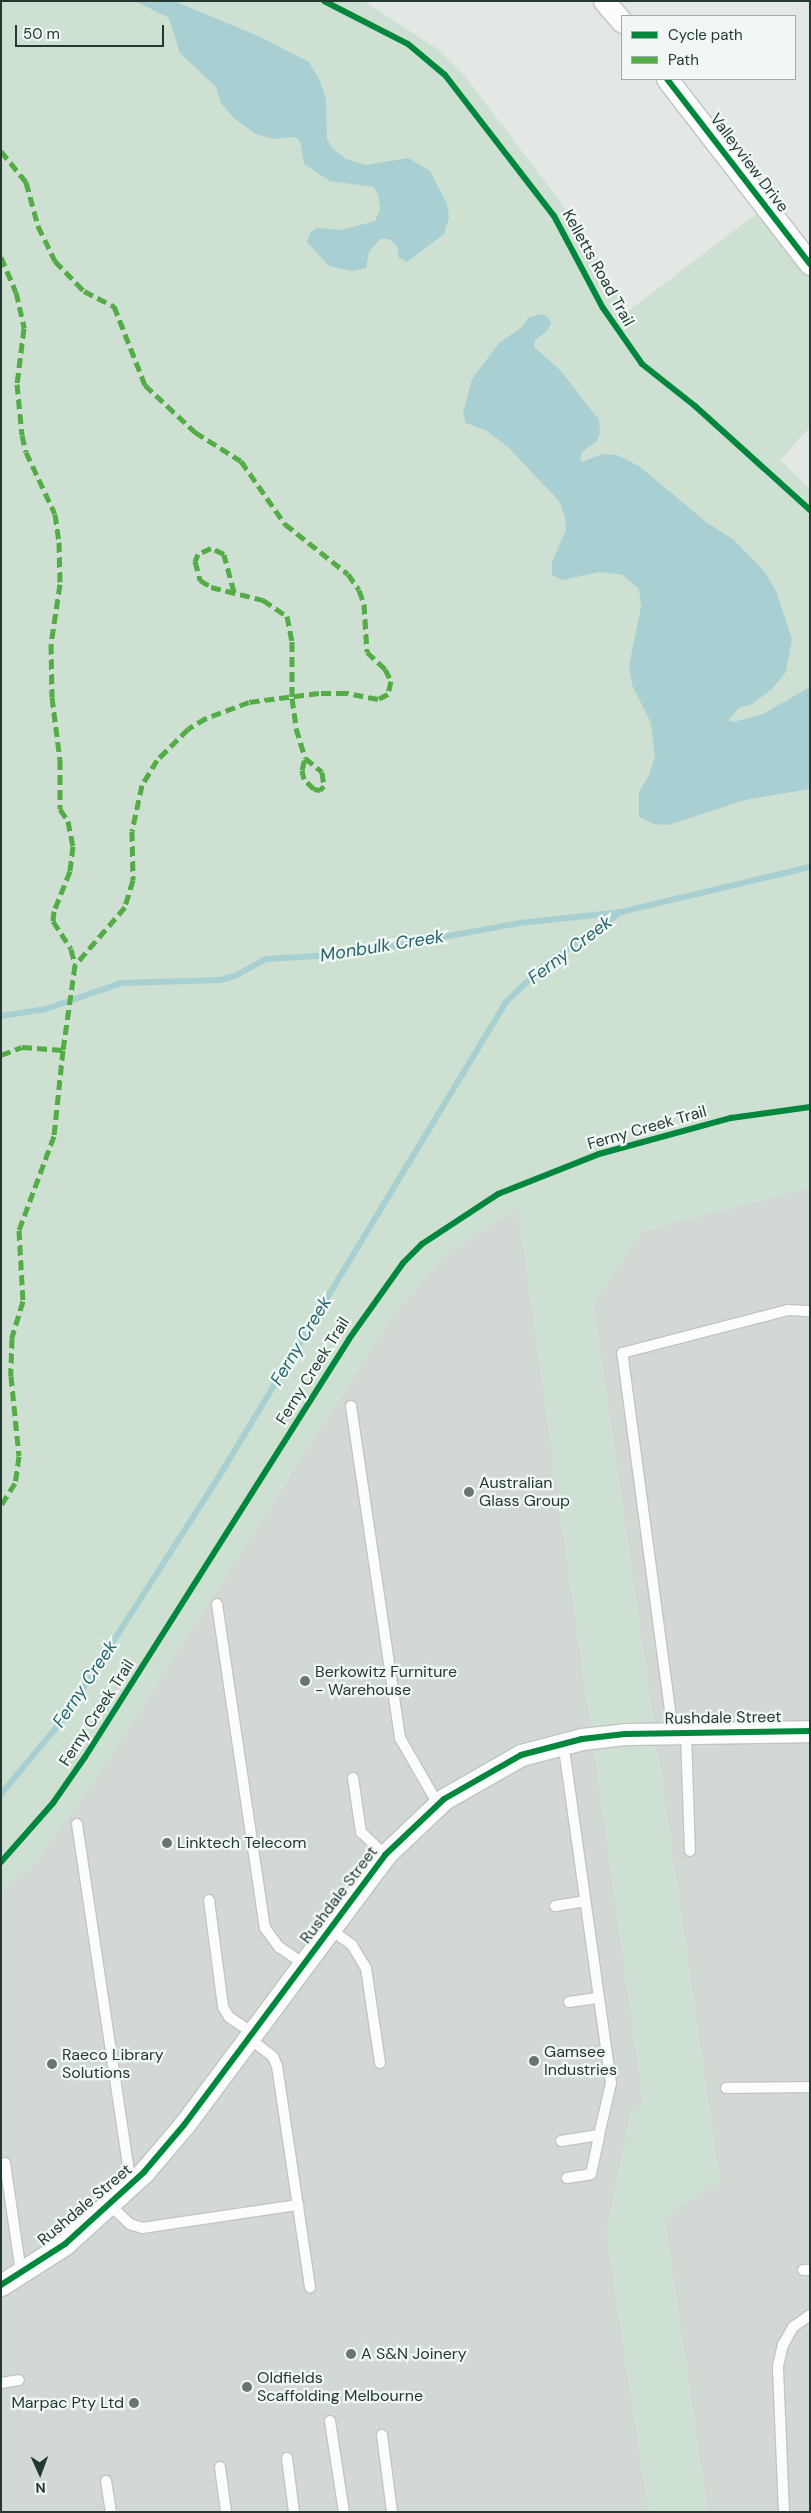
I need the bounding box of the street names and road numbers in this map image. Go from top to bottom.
street label: Valleyview Drive [706,110,792,216]
street label: Kelletts Road Trail [558,206,638,330]
street label: Ferny Creek Trail [585,1102,709,1154]
street label: Ferny Creek Trail [272,1314,354,1428]
street label: Ferny Creek Trail [55,1656,139,1770]
street label: Rushdale Street [664,1707,782,1729]
street label: Rushdale Street [296,1843,382,1947]
street label: Rushdale Street [34,2160,136,2250]

